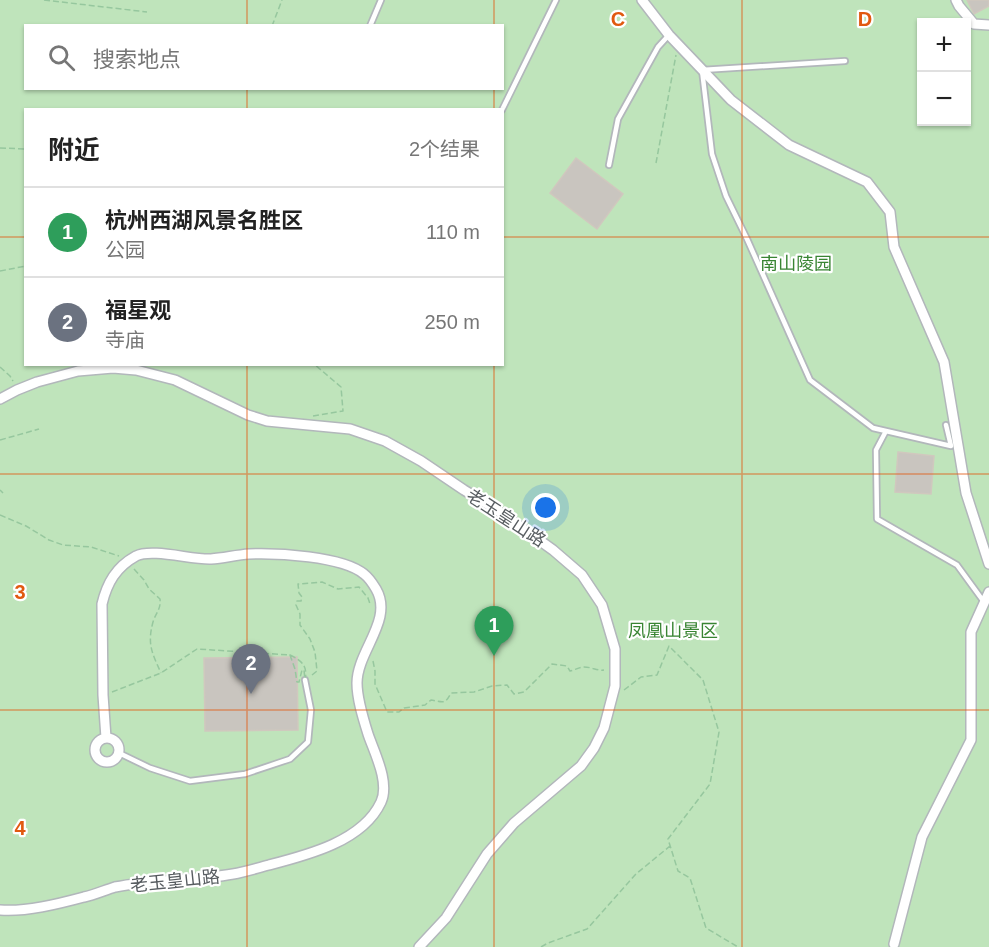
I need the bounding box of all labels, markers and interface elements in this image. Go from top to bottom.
text: C [611,8,625,30]
text: D [858,8,872,30]
map controls [917,18,971,126]
button: + [917,18,971,72]
search box [24,24,504,90]
icon: search [45,41,78,74]
text: 搜索地点 [93,47,181,72]
button: − [917,72,971,126]
text: 附近 [48,135,100,165]
text: 2个结果 [409,138,480,160]
text: 杭州西湖风景名胜区 [105,208,303,233]
text: 1 [62,221,73,243]
text: 110 m [426,221,480,243]
text: 公园 [105,239,145,261]
park label: 南山陵园 [760,254,832,274]
text: 福星观 [105,298,171,323]
text: 2 [62,311,73,333]
text: 250 m [424,311,480,333]
text: 寺庙 [105,329,145,351]
street label: 老玉皇山路 [463,485,549,551]
your location [531,493,560,522]
text: 3 [14,581,26,603]
pin: 1 [474,606,514,656]
park label: 凤凰山景区 [628,621,718,641]
pin: 2 [232,644,270,694]
text: 4 [14,817,26,839]
street label: 老玉皇山路 [129,866,221,896]

